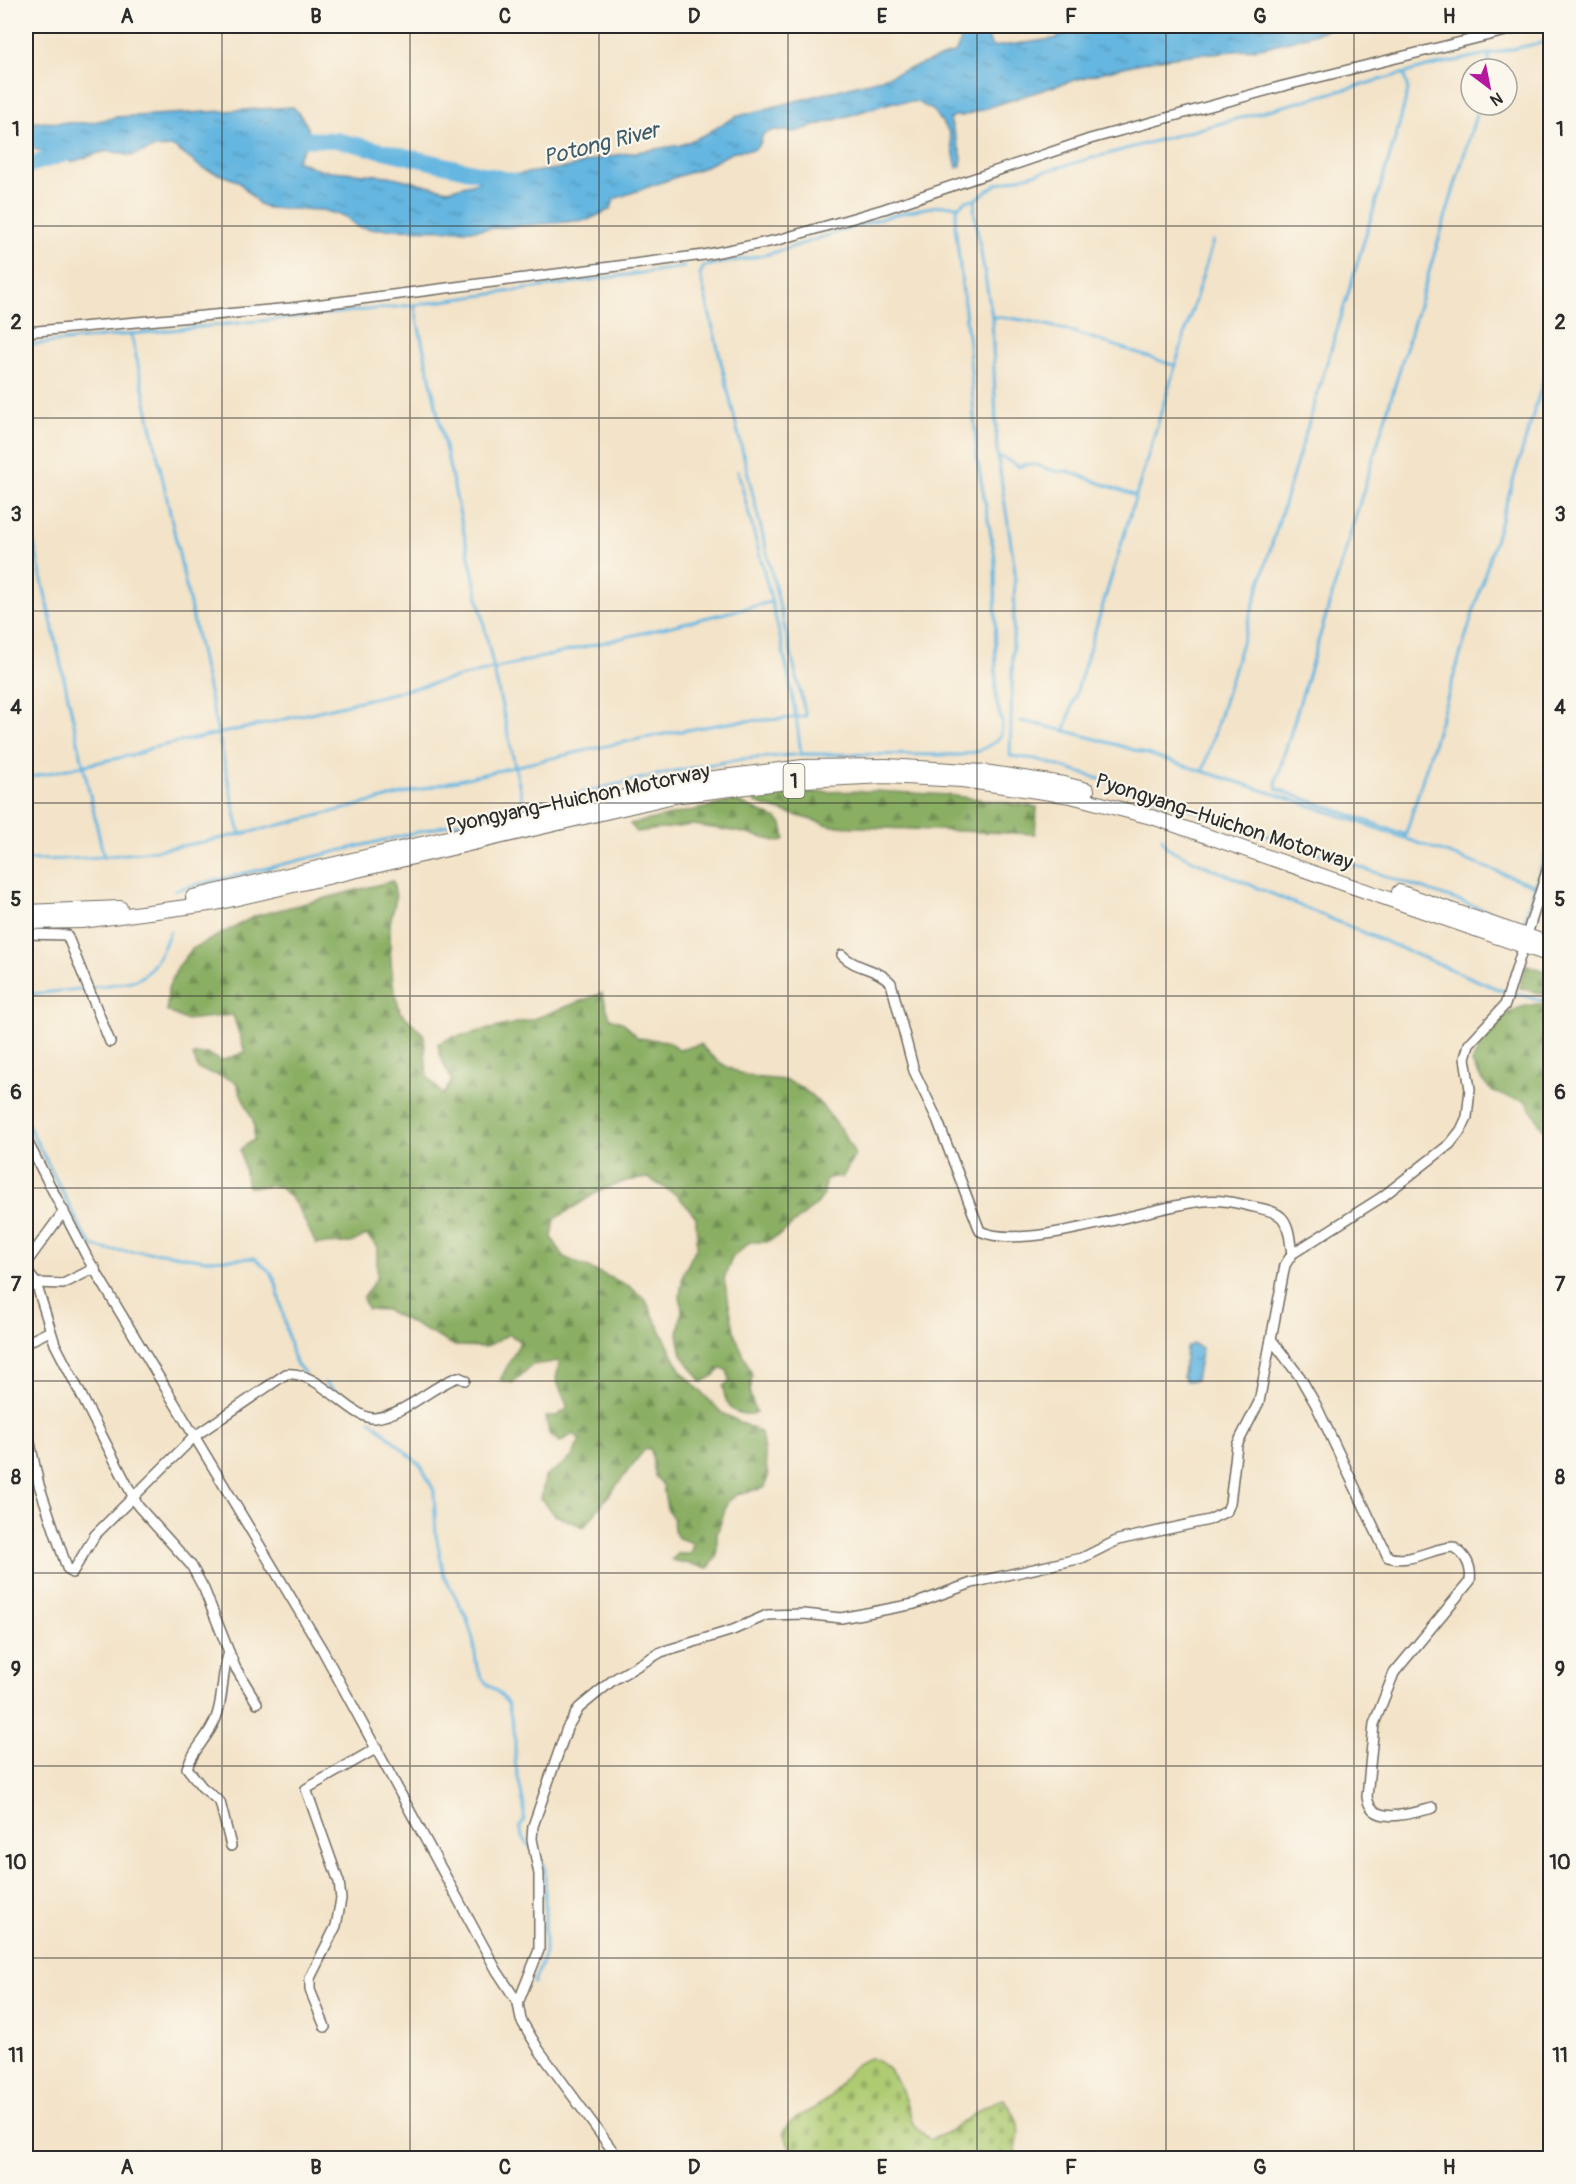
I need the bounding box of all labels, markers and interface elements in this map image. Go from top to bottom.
text: A [121,4,134,29]
text: B [310,4,322,29]
text: C [499,4,511,29]
text: D [688,4,701,29]
text: E [877,4,888,29]
text: F [1065,4,1077,29]
text: G [1253,4,1267,29]
text: H [1443,4,1456,29]
north arrow [1459,57,1519,117]
text: N [1486,88,1506,110]
water label: Potong River [540,115,665,172]
text: 1 [12,117,20,142]
text: 1 [1556,117,1564,142]
text: 2 [10,310,22,335]
text: 2 [1554,310,1566,335]
text: 3 [10,502,22,527]
text: 3 [1554,502,1566,527]
text: 4 [10,695,22,720]
text: 4 [1554,695,1566,720]
street label: Pyongyang–Huichon Motorway [444,758,712,840]
road number: 1 [784,764,804,798]
street label: Pyongyang–Huichon Motorway [1092,768,1356,876]
text: 5 [11,887,22,912]
text: 5 [1555,887,1566,912]
text: 6 [10,1080,22,1105]
text: 6 [1554,1080,1566,1105]
text: 7 [11,1272,22,1297]
text: 7 [1555,1272,1566,1297]
text: 8 [11,1465,21,1490]
text: 8 [1555,1465,1565,1490]
text: 9 [11,1657,21,1682]
text: 9 [1555,1657,1565,1682]
text: 10 [5,1850,27,1875]
text: 10 [1549,1850,1571,1875]
text: 11 [8,2043,24,2068]
text: 11 [1552,2043,1568,2068]
text: A [121,2155,134,2180]
text: B [310,2155,322,2180]
text: C [499,2155,511,2180]
text: D [688,2155,701,2180]
text: E [877,2155,888,2180]
text: F [1065,2155,1077,2180]
text: G [1253,2155,1267,2180]
text: H [1443,2155,1456,2180]

